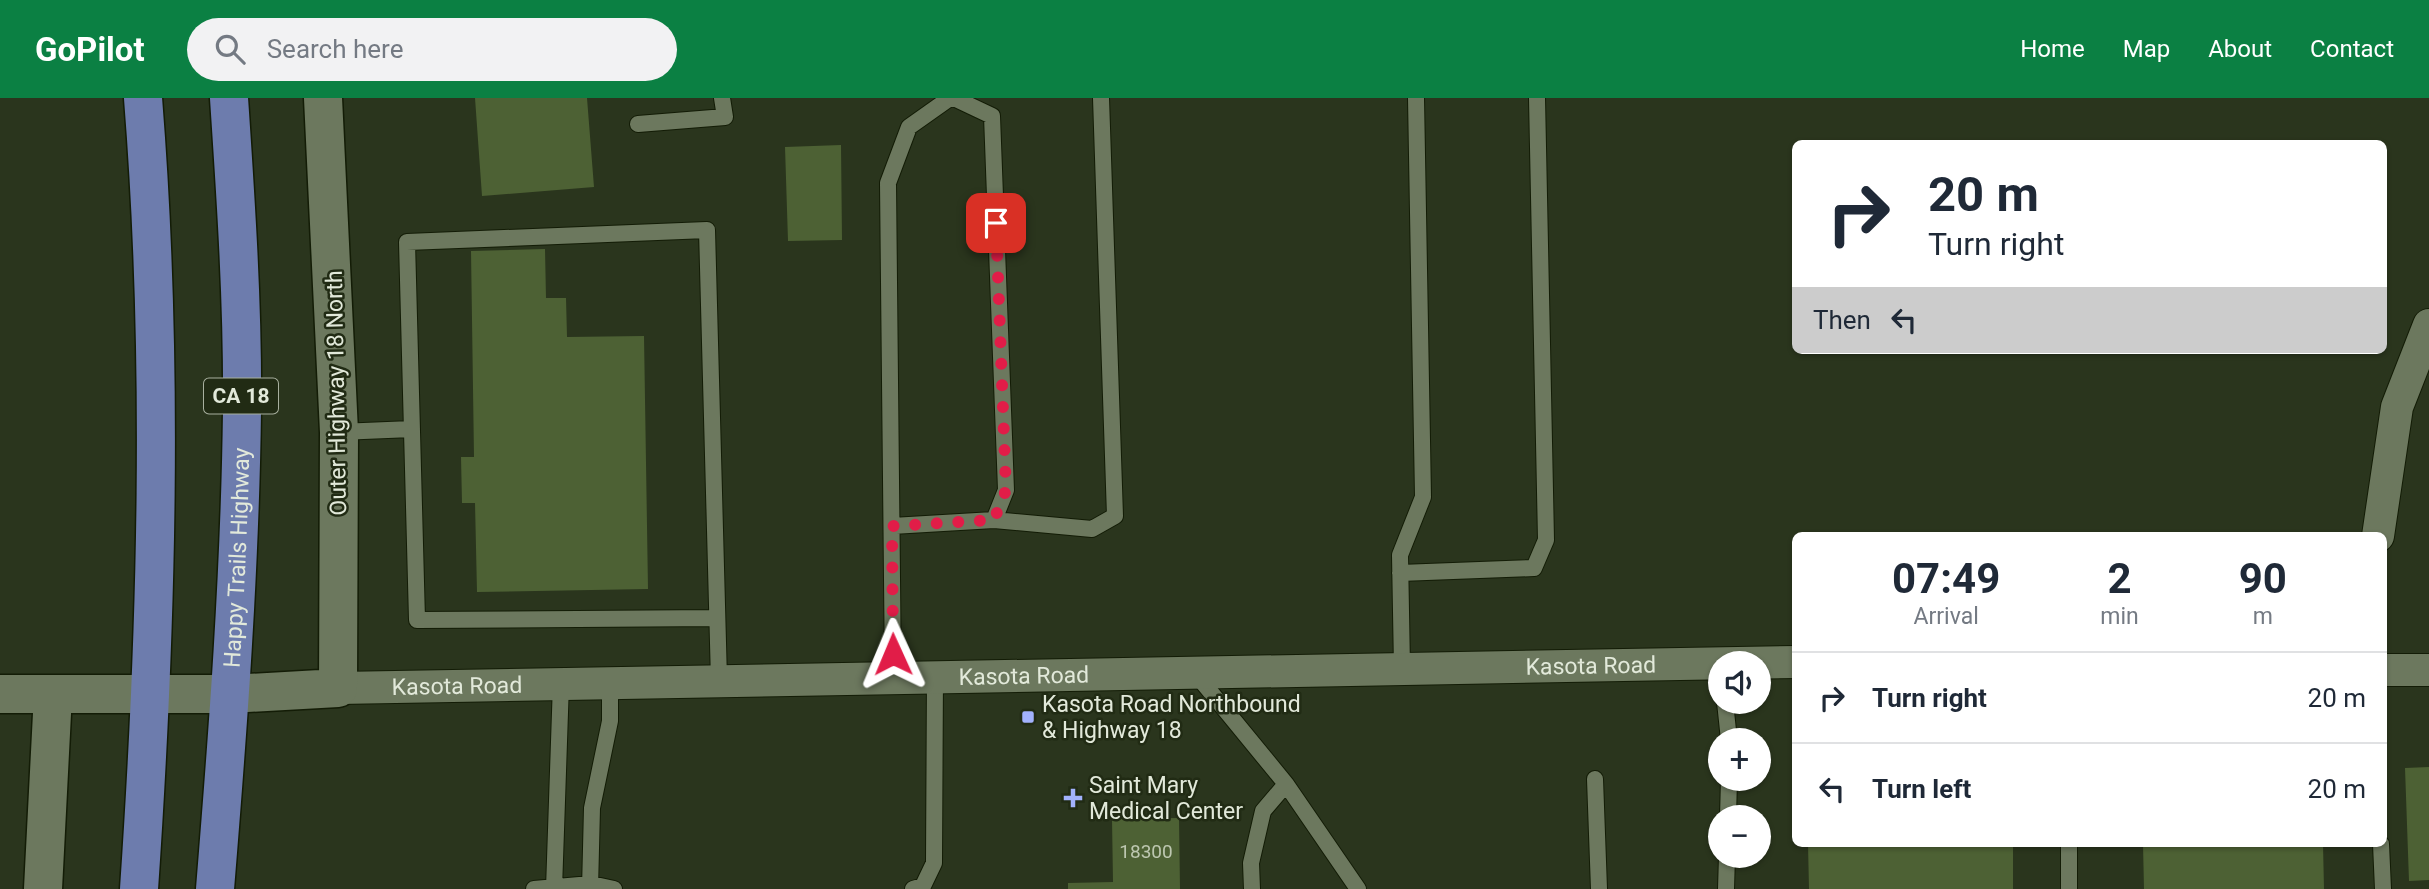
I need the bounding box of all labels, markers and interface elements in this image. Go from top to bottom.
search box [187,18,677,81]
text: GoPilot [35,30,145,69]
icon: search [211,30,249,68]
text: Search here [267,34,403,64]
text: Home [2020,35,2085,63]
text: Map [2123,35,2170,63]
text: About [2208,35,2272,63]
text: Contact [2310,35,2394,63]
text: 20 m [1928,166,2039,223]
icon: right [1813,168,1904,259]
pin [966,193,1026,253]
icon: arrive [977,204,1015,242]
text: Turn right [1928,225,2064,263]
street label: Outer Highway 18 North [321,270,352,516]
icon: left [1885,301,1923,339]
text: Then [1813,305,1871,335]
road number: CA 18 [204,378,278,414]
street label: Happy Trails Highway [219,447,255,669]
text: 07:49 [1892,554,2000,603]
text: 2 [2107,554,2132,603]
text: 90 [2239,554,2287,603]
text: Arrival [1914,603,1979,630]
text: min [2100,603,2139,630]
text: m [2253,603,2273,630]
position arrow [856,617,930,691]
street label: Kasota Road [1525,651,1656,681]
map controls [1708,651,1771,868]
button: sound [1708,651,1771,714]
street label: Kasota Road [958,662,1089,691]
street label: Kasota Road [391,672,522,701]
icon: right [1813,679,1851,717]
text: Turn right [1872,683,1987,713]
text: 20 m [2308,683,2366,713]
place label: Kasota Road Northbound & Highway 18 [1042,691,1301,744]
marker: Kasota Road Northbound & Highway 18 [1020,709,1036,725]
button: + [1708,728,1771,791]
icon: left [1813,770,1851,808]
place label: Saint Mary Medical Center [1089,772,1243,825]
text: Turn left [1872,774,1971,804]
text: 20 m [2308,774,2366,804]
marker: Saint Mary Medical Center [1063,788,1083,808]
button: − [1708,805,1771,868]
house number: 18300 [1119,840,1173,863]

